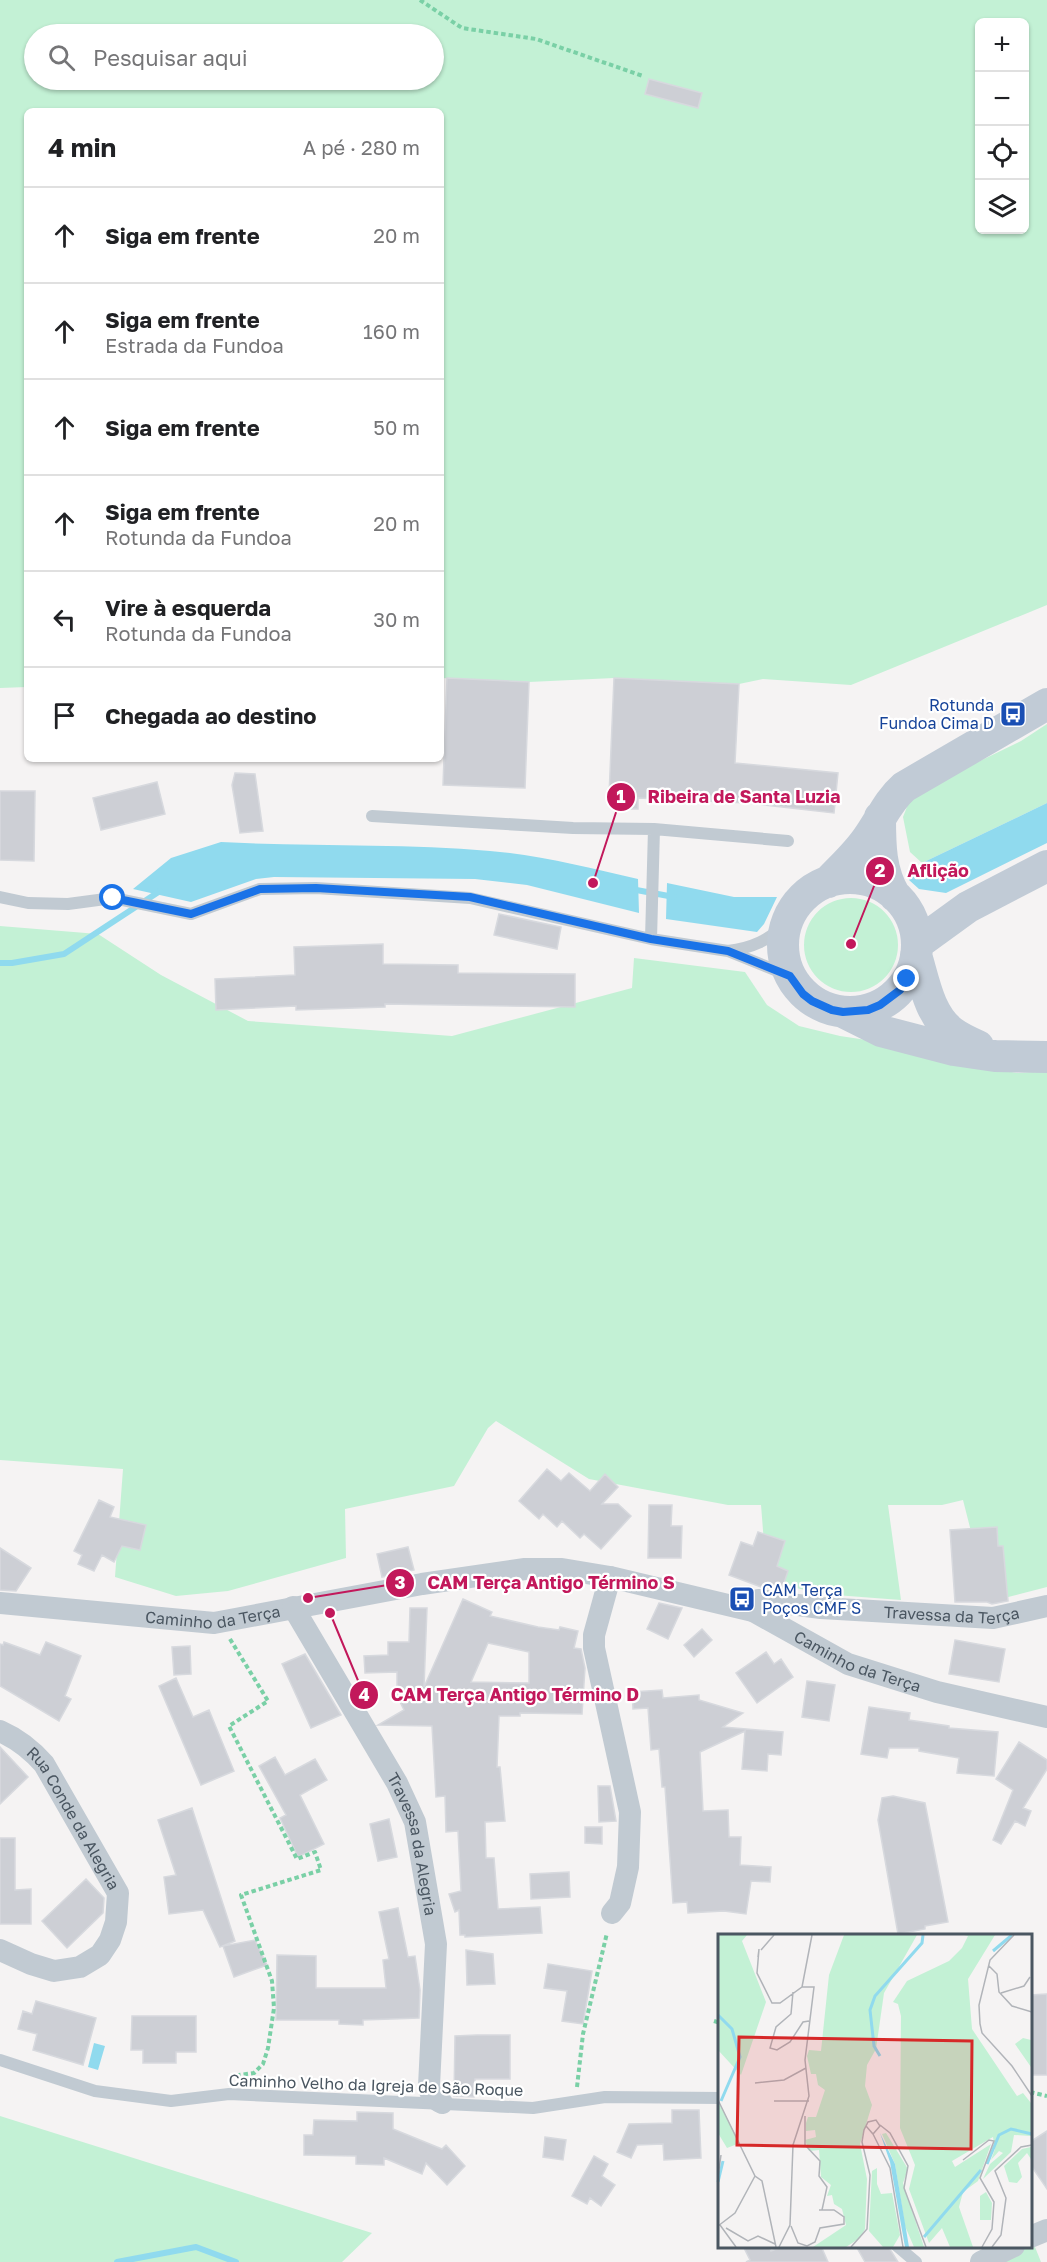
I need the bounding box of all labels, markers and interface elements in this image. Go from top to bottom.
map controls [975,18,1029,234]
button: + [975,18,1029,72]
search box [24,24,444,90]
icon: search [45,41,78,74]
text: Pesquisar aqui [93,44,248,71]
button: − [975,72,1029,126]
button: locate [975,126,1029,180]
text: 4 min [48,132,116,163]
text: A pé · 280 m [303,135,420,159]
button: layers [975,180,1029,234]
icon: ahead [48,219,81,252]
text: Siga em frente [105,222,260,249]
text: 20 m [373,223,420,247]
text: Siga em frente [105,306,260,333]
icon: ahead [48,315,81,348]
text: 160 m [363,319,420,343]
text: Estrada da Fundoa [105,333,284,357]
icon: ahead [48,411,81,444]
text: Siga em frente [105,414,260,441]
text: 50 m [373,415,420,439]
text: Siga em frente [105,498,260,525]
icon: ahead [48,507,81,540]
text: 20 m [373,511,420,535]
text: Rotunda da Fundoa [105,525,292,549]
text: Vire à esquerda [105,594,271,621]
icon: left [48,603,81,636]
text: 30 m [373,607,420,631]
text: Rotunda da Fundoa [105,621,292,645]
place label: Rotunda Fundoa Cima D [879,695,994,733]
icon: arrive [48,699,81,732]
bus stop icon: Rotunda Fundoa Cima D [998,699,1028,729]
text: Chegada ao destino [105,702,317,729]
callout: Ribeira de Santa Luzia [606,779,853,815]
text: 1 [616,785,626,807]
text: Ribeira de Santa Luzia [648,785,840,807]
callout: Aflição [865,853,980,889]
text: 2 [875,859,886,881]
text: Aflição [907,859,969,881]
route start [99,884,125,910]
route end [893,965,919,991]
callout: CAM Terça Antigo Término S [385,1565,687,1601]
text: 3 [395,1571,406,1593]
text: CAM Terça Antigo Término S [427,1571,675,1593]
place label: CAM Terça Poços CMF S [762,1580,861,1618]
bus stop icon: CAM Terça Poços CMF S [727,1584,757,1614]
street label: Caminho da Terça [144,1601,282,1633]
street label: Travessa da Terça [883,1602,1021,1628]
street label: Caminho da Terça [791,1626,924,1696]
callout: CAM Terça Antigo Término D [349,1677,651,1713]
text: 4 [358,1683,370,1705]
text: CAM Terça Antigo Término D [391,1683,639,1705]
street label: Rua Conde da Alegria [23,1742,124,1893]
street label: Travessa da Alegria [383,1769,441,1917]
inset map [718,1934,1032,2247]
street label: Caminho Velho da Igreja de São Roque [228,2070,524,2100]

